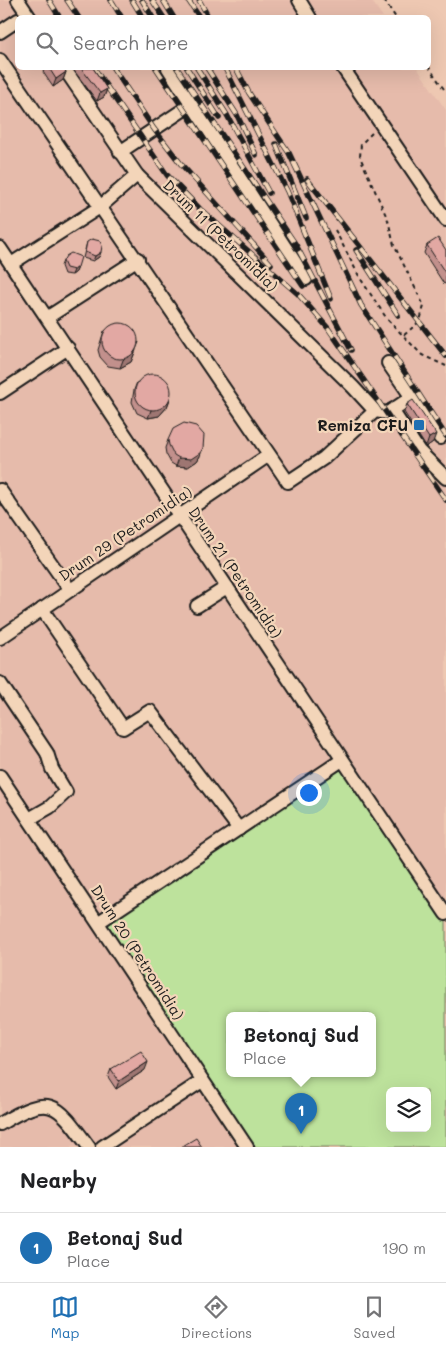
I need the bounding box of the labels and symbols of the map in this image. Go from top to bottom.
street label: Drum 11 (Petromidia) [159,175,283,295]
place label: Remiza CFU [317,415,408,435]
marker: Remiza CFU [412,418,426,432]
street label: Drum 29 (Petromidia) [55,481,195,585]
street label: Drum 21 (Petromidia) [185,502,287,642]
your location [296,780,322,806]
street label: Drum 20 (Petromidia) [87,881,189,1023]
pin: 1 [285,1093,317,1134]

